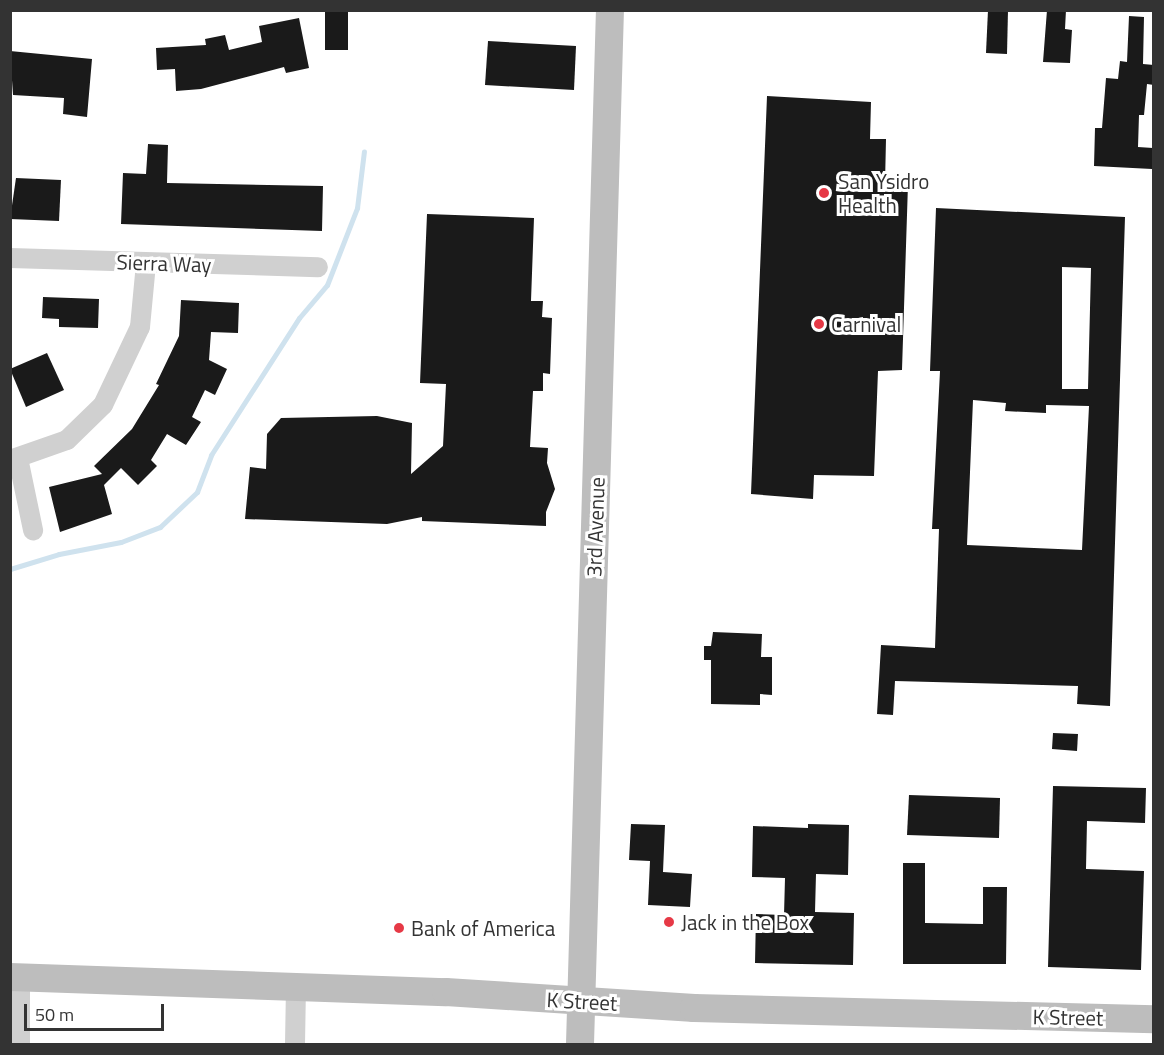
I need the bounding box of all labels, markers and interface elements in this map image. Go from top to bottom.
place label: San Ysidro Health [838,168,929,218]
marker: San Ysidro Health [815,184,833,202]
street label: Sierra Way [116,249,212,277]
place label: Carnival [831,311,901,337]
marker: Carnival [812,317,826,331]
street label: 3rd Avenue [581,477,609,577]
place label: Jack in the Box [681,909,809,935]
place label: Bank of America [411,915,555,941]
marker: Jack in the Box [662,915,676,929]
marker: Bank of America [392,921,406,935]
street label: K Street [546,987,618,1015]
scale bar [27,992,166,1030]
text: 50 m [35,1001,74,1028]
street label: K Street [1032,1004,1104,1030]

